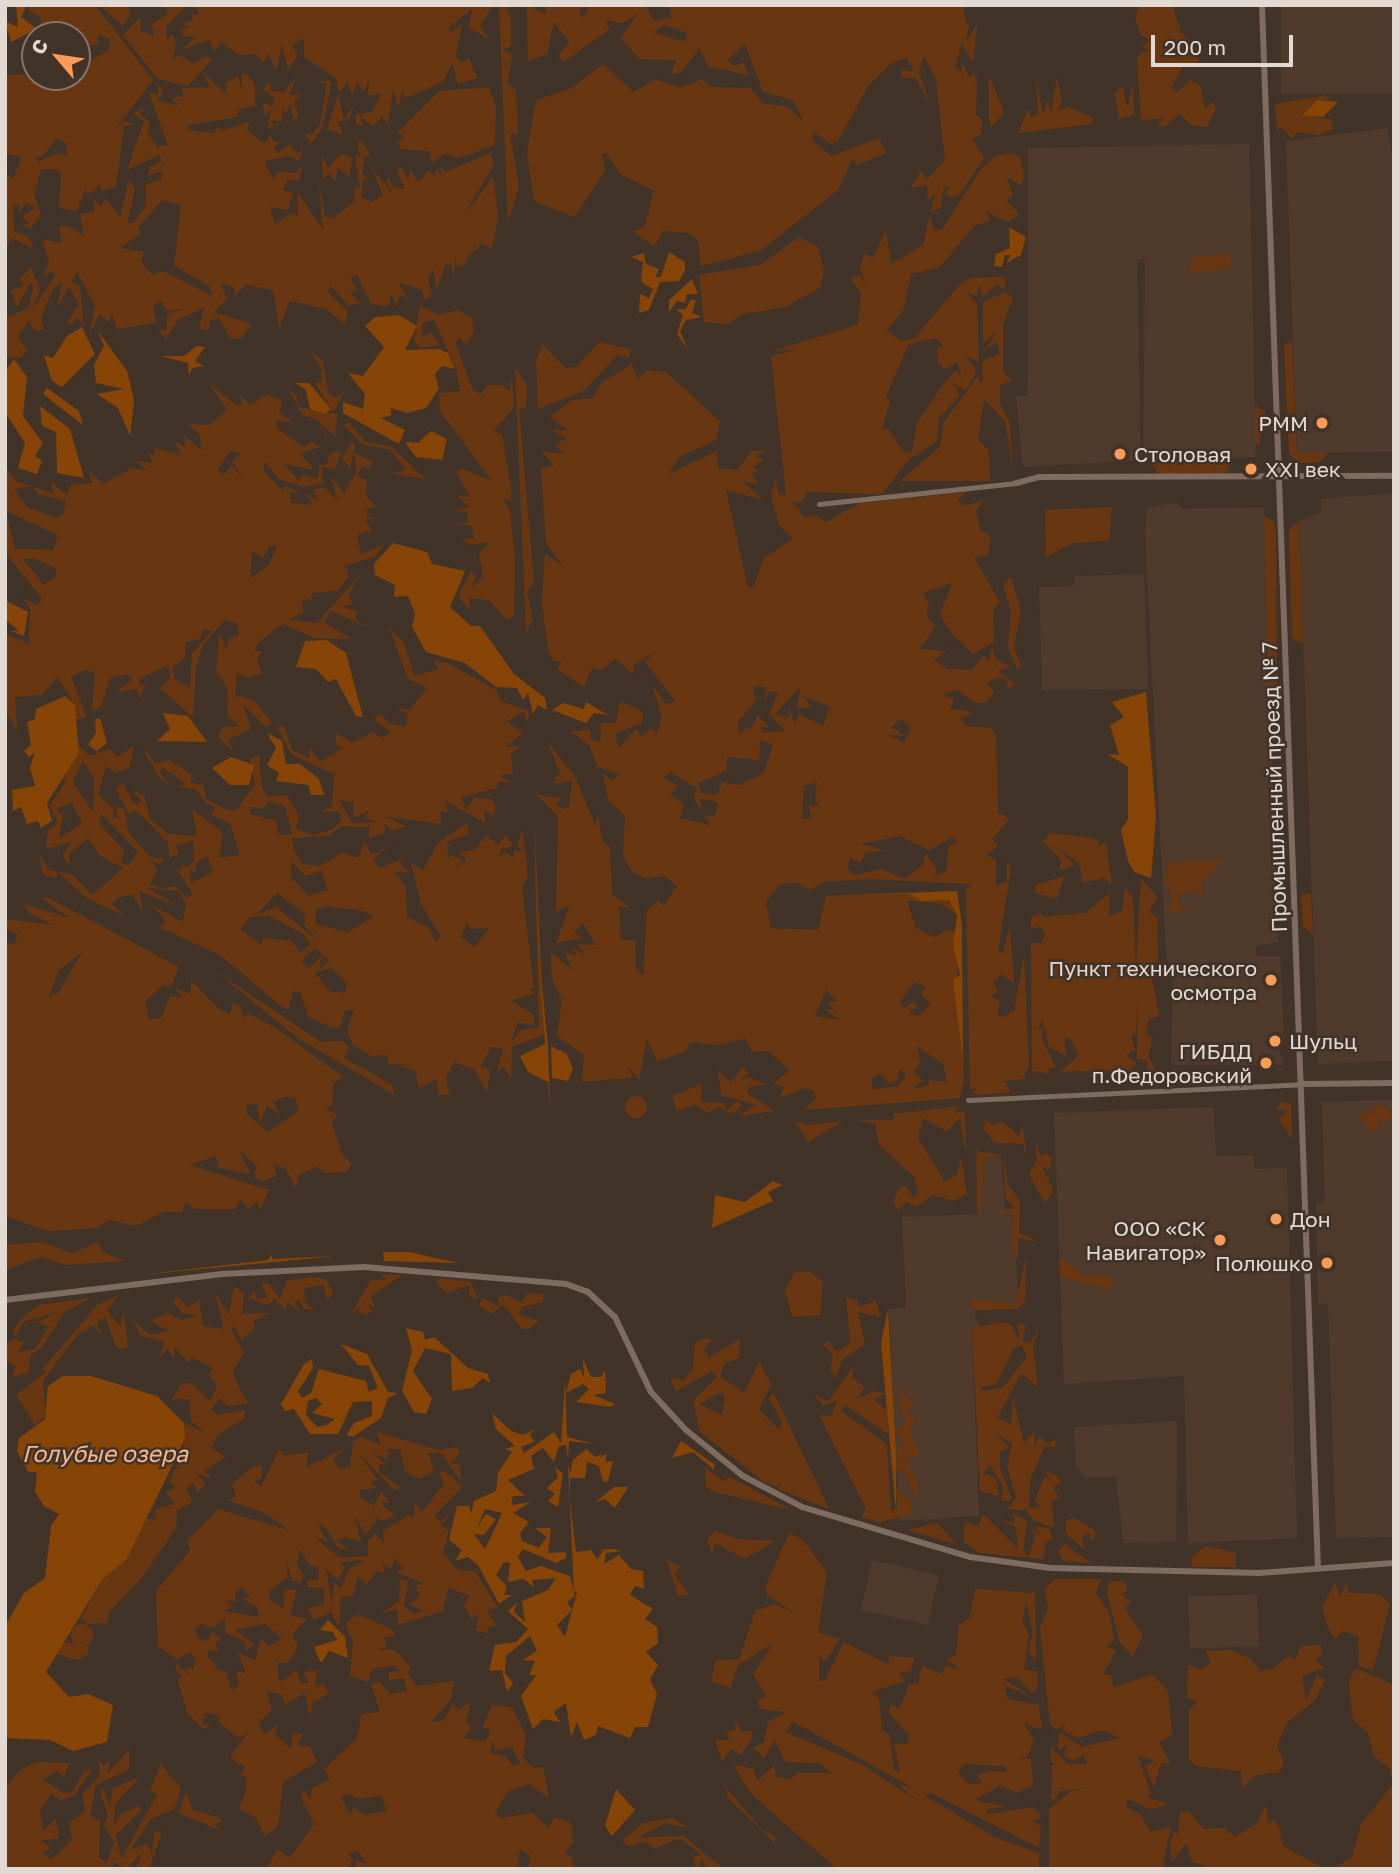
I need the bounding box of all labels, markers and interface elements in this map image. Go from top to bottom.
north arrow [21,21,91,91]
scale bar [1154,21,1296,65]
text: 200 m [1164,34,1226,60]
text: С [26,35,52,58]
place label: РММ [1258,410,1308,436]
marker: РММ [1314,415,1330,431]
place label: Столовая [1134,441,1231,467]
marker: Столовая [1112,446,1128,462]
place label: XXI век [1265,456,1341,482]
marker: XXI век [1243,461,1259,477]
street label: Промышленный проезд № 7 [1256,641,1292,933]
place label: Пункт технического осмотра [1048,955,1257,1005]
marker: Пункт технического осмотра [1263,972,1279,988]
place label: Шульц [1289,1028,1357,1054]
marker: Шульц [1267,1033,1283,1049]
place label: ГИБДД п.Федоровский [1092,1038,1252,1088]
marker: ГИБДД п.Федоровский [1258,1055,1274,1071]
place label: Дон [1290,1206,1331,1232]
marker: Дон [1268,1211,1284,1227]
place label: ООО «СК Навигатор» [1085,1215,1206,1265]
marker: ООО «СК Навигатор» [1212,1232,1228,1248]
place label: Полюшко [1215,1250,1313,1276]
marker: Полюшко [1319,1255,1335,1271]
water label: Голубые озера [22,1439,188,1467]

